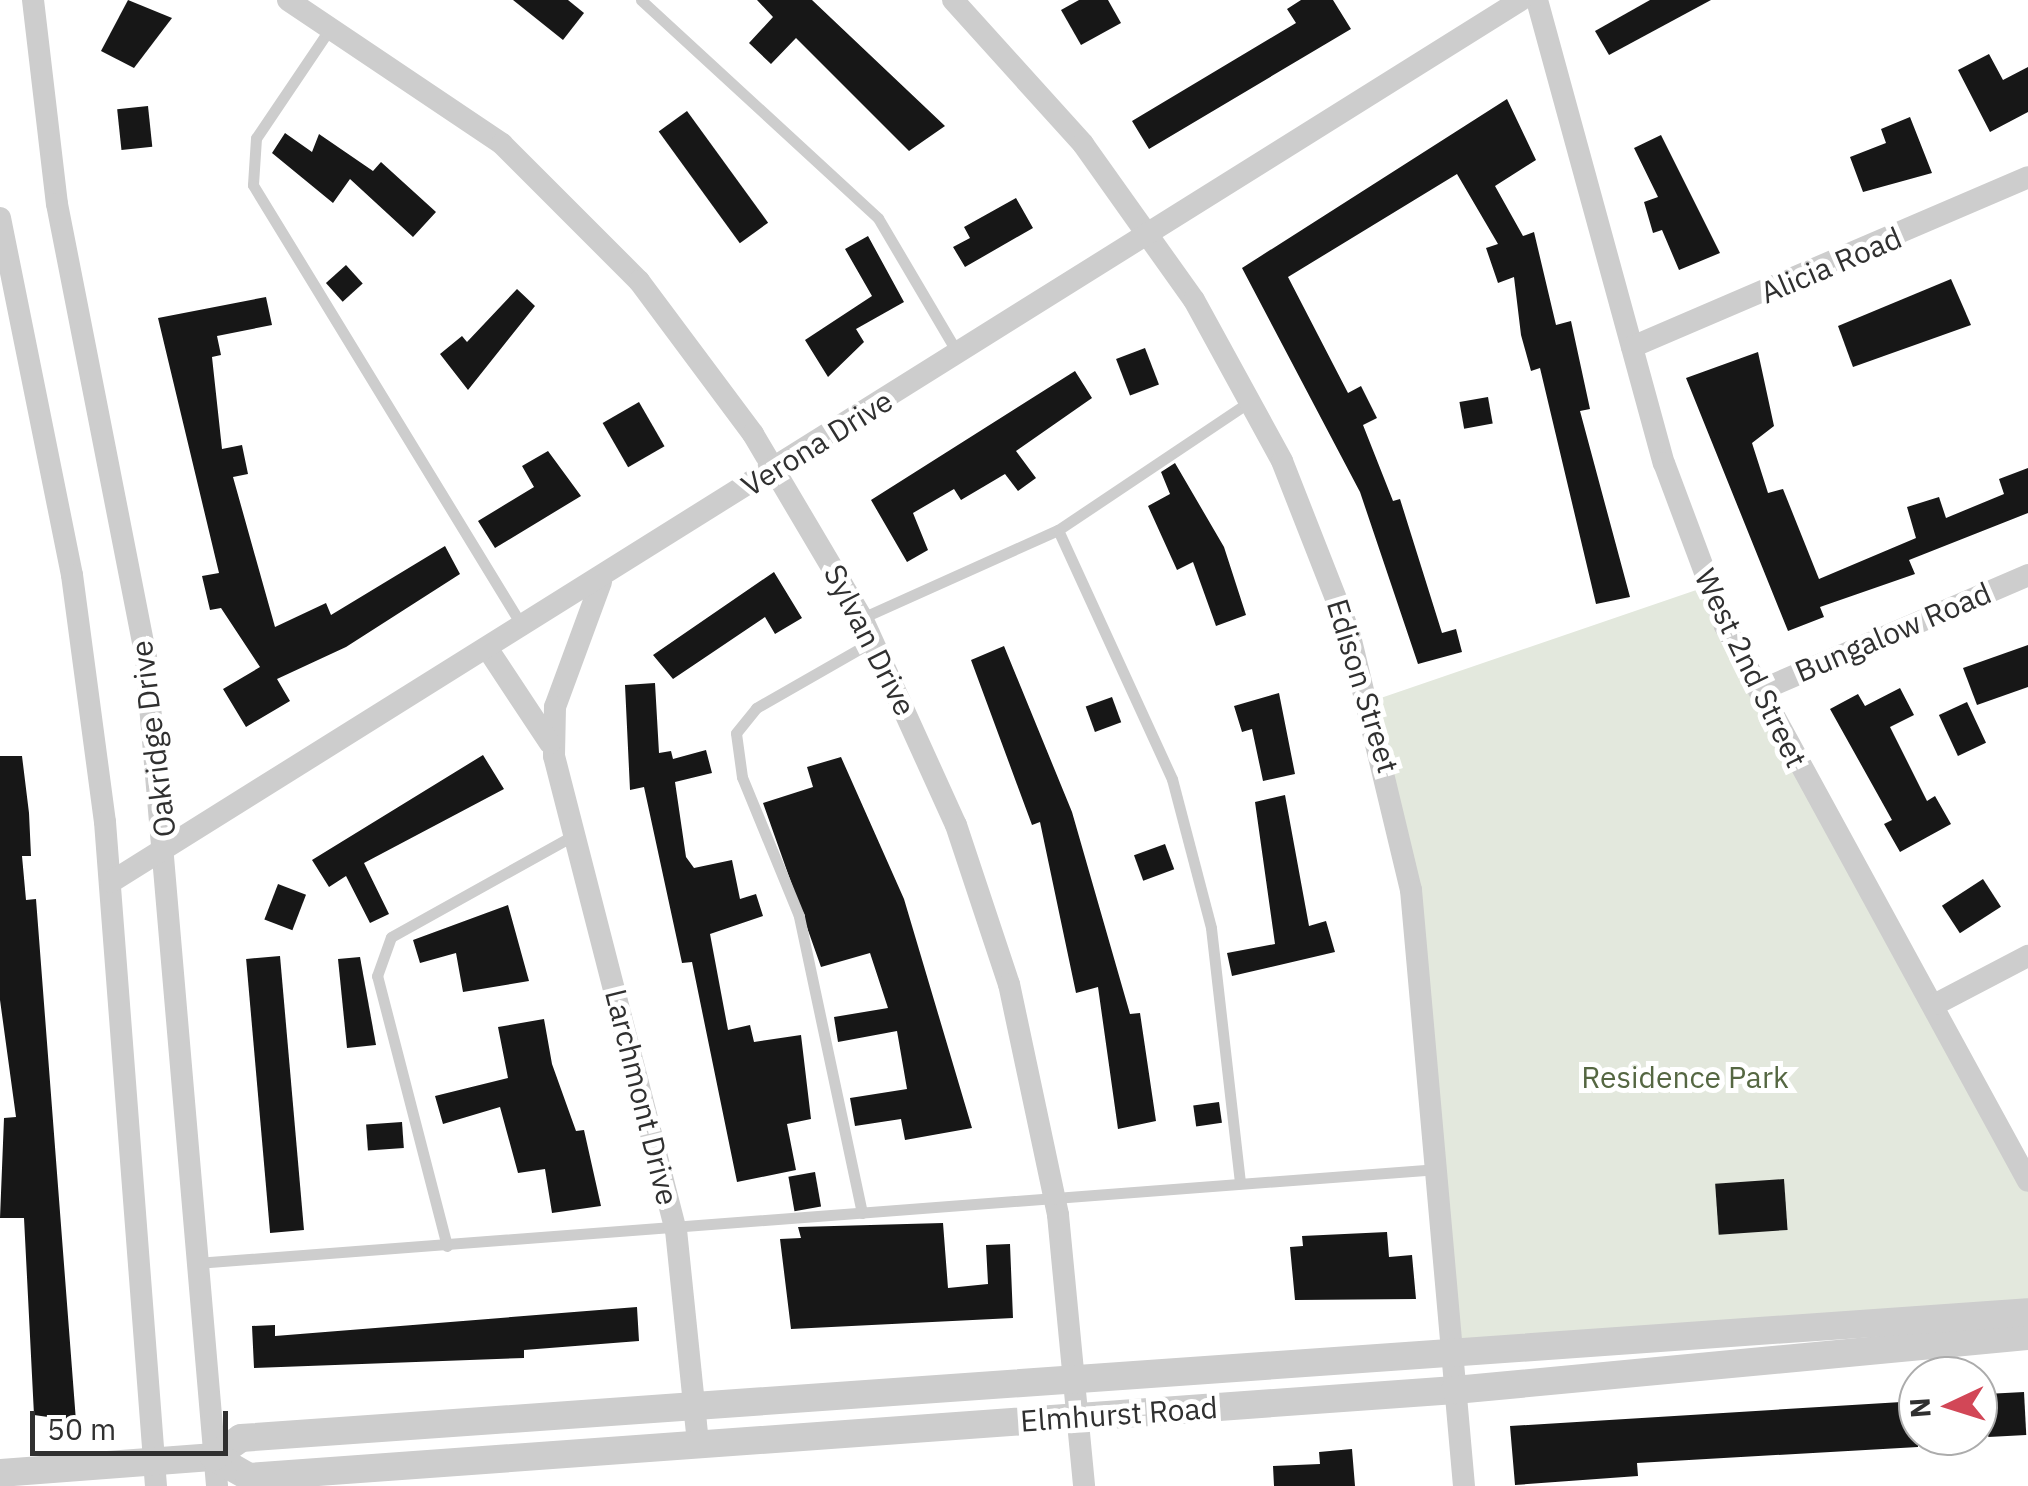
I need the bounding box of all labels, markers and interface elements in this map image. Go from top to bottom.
street label: Alicia Road [1755,219,1907,311]
street label: Verona Drive [735,382,899,504]
street label: Sylvan Drive [817,559,923,721]
street label: West 2nd Street [1687,563,1815,773]
street label: Bungalow Road [1790,575,1996,689]
street label: Edison Street [1319,595,1407,777]
street label: Oakridge Drive [123,639,183,839]
street label: Larchmont Drive [598,985,686,1209]
park label: Residence Park [1581,1059,1789,1095]
north arrow [1898,1356,1998,1456]
street label: Elmhurst Road [1019,1389,1219,1439]
scale bar [35,1391,232,1453]
text: N [1900,1397,1939,1419]
text: 50 m [47,1409,116,1448]

